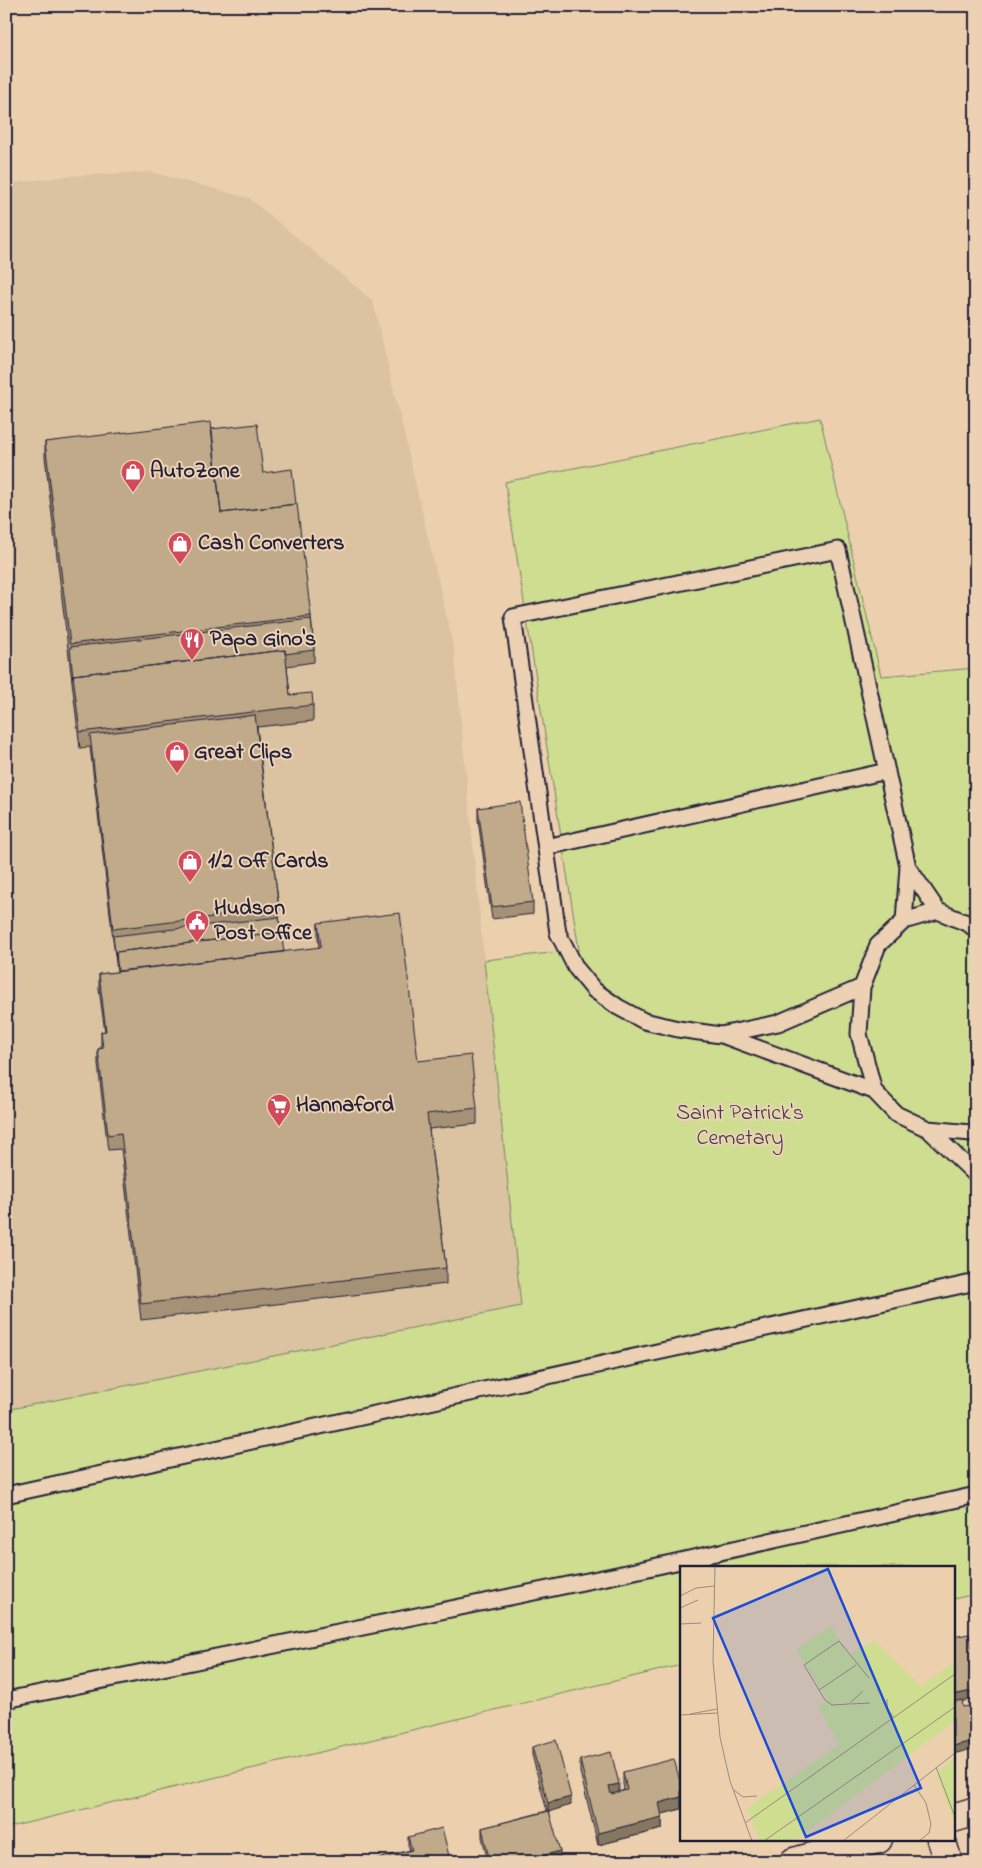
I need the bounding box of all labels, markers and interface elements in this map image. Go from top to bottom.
place label: AutoZone [150,456,241,488]
shop icon: AutoZone [120,459,146,493]
place label: Cash Converters [198,528,345,560]
shop icon: Cash Converters [167,531,193,565]
place label: Papa Gino's [210,624,316,656]
restaurant icon: Papa Gino's [179,627,205,661]
place label: Great Clips [194,737,292,769]
shop icon: Great Clips [164,740,190,774]
place label: 1/2 Off Cards [208,846,328,878]
shop icon: 1/2 Off Cards [177,849,203,883]
place label: Hudson Post Office [214,893,313,950]
public building icon: Hudson Post Office [184,909,210,943]
place label: Hannaford [296,1090,394,1122]
supermarket icon: Hannaford [266,1093,292,1127]
park label: Saint Patrick's Cemetary [676,1098,804,1156]
inset map [680,1566,954,1840]

